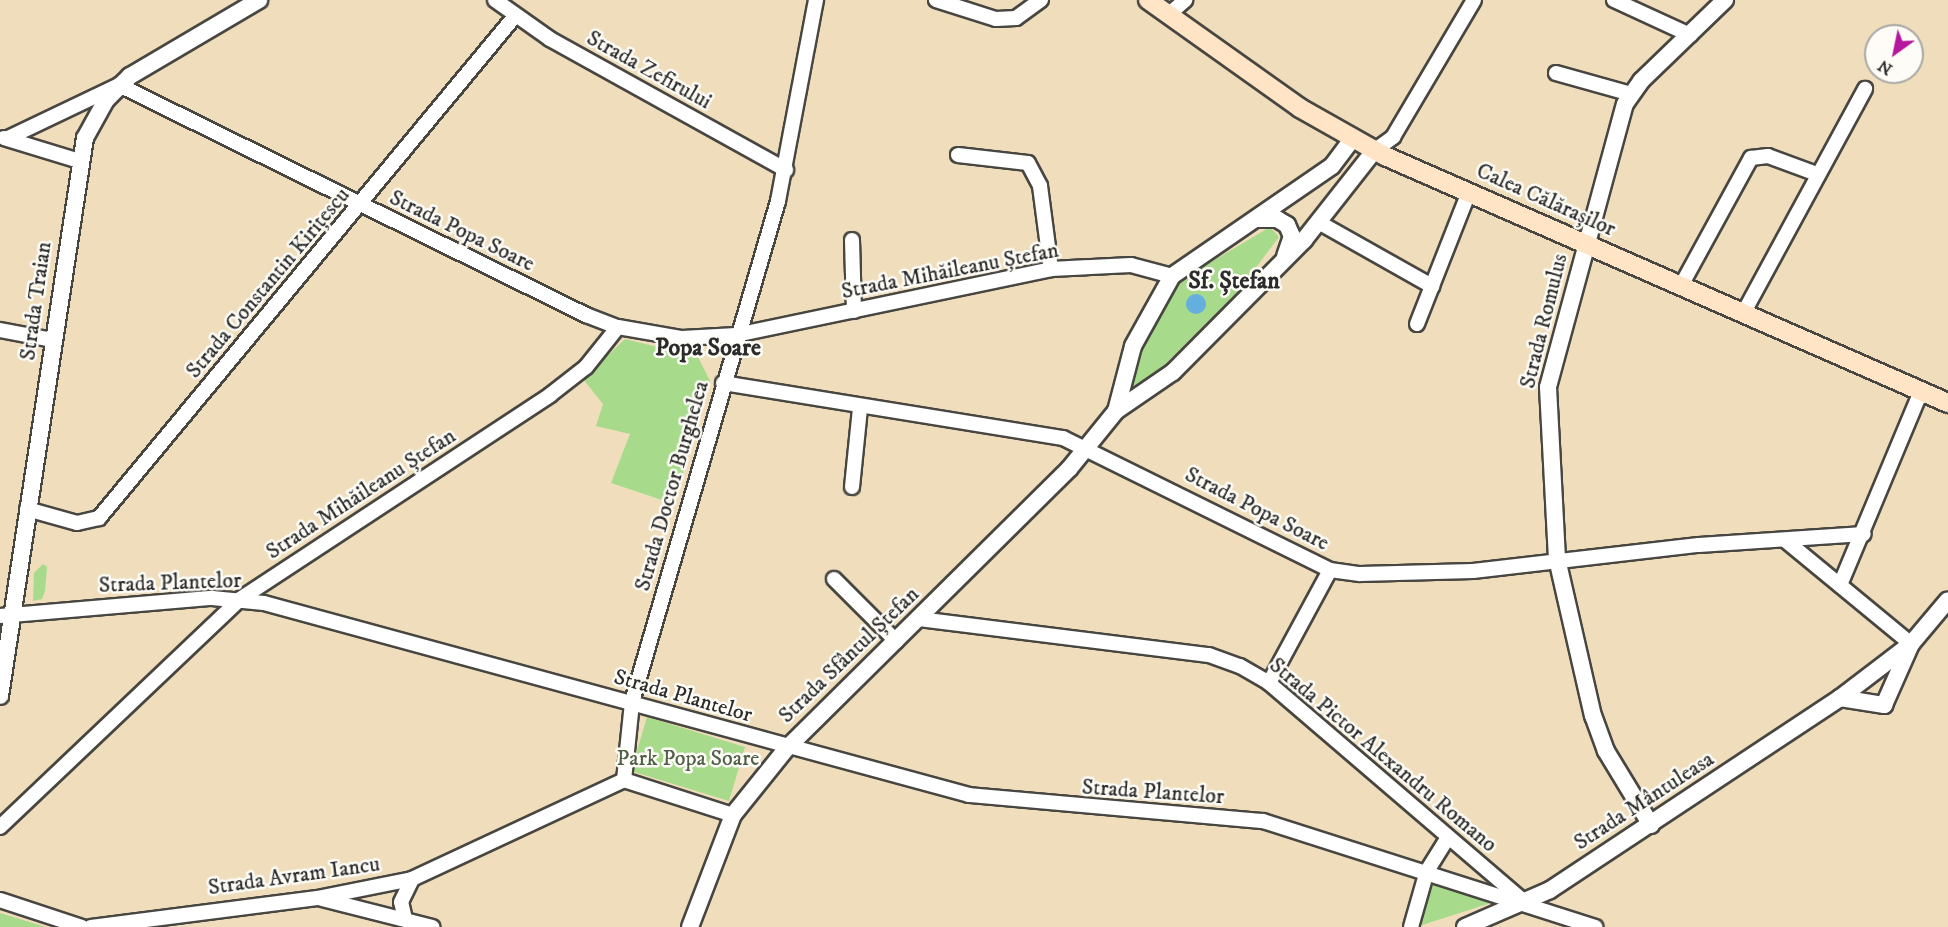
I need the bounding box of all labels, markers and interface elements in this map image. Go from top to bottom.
north arrow [1864,24,1924,84]
street label: Strada Zefirului [582,25,716,115]
text: N [1874,55,1896,79]
street label: Calea Călărașilor [1472,158,1620,242]
street label: Strada Constantin Kirițescu [181,182,355,384]
street label: Strada Popa Soare [385,184,539,278]
street label: Strada Mihăileanu Ștefan [839,237,1061,305]
street label: Strada Traian [15,240,57,362]
street label: Strada Romulus [1515,251,1573,391]
district label: Sf. Ștefan [1188,268,1280,296]
district label: Popa Soare [655,335,761,363]
street label: Strada Doctor Burghelea [629,378,715,594]
street label: Strada Mihăileanu Ștefan [261,423,461,565]
street label: Strada Popa Soare [1181,461,1333,557]
street label: Strada Plantelor [98,567,242,599]
street label: Strada Sfântul Ștefan [773,581,925,729]
street label: Strada Pictor Alexandru Romano [1264,652,1502,858]
street label: Strada Plantelor [611,664,755,728]
park label: Park Popa Soare [617,746,759,772]
street label: Strada Mântuleasa [1569,746,1719,856]
street label: Strada Plantelor [1081,774,1225,810]
street label: Strada Avram Iancu [206,851,382,901]

